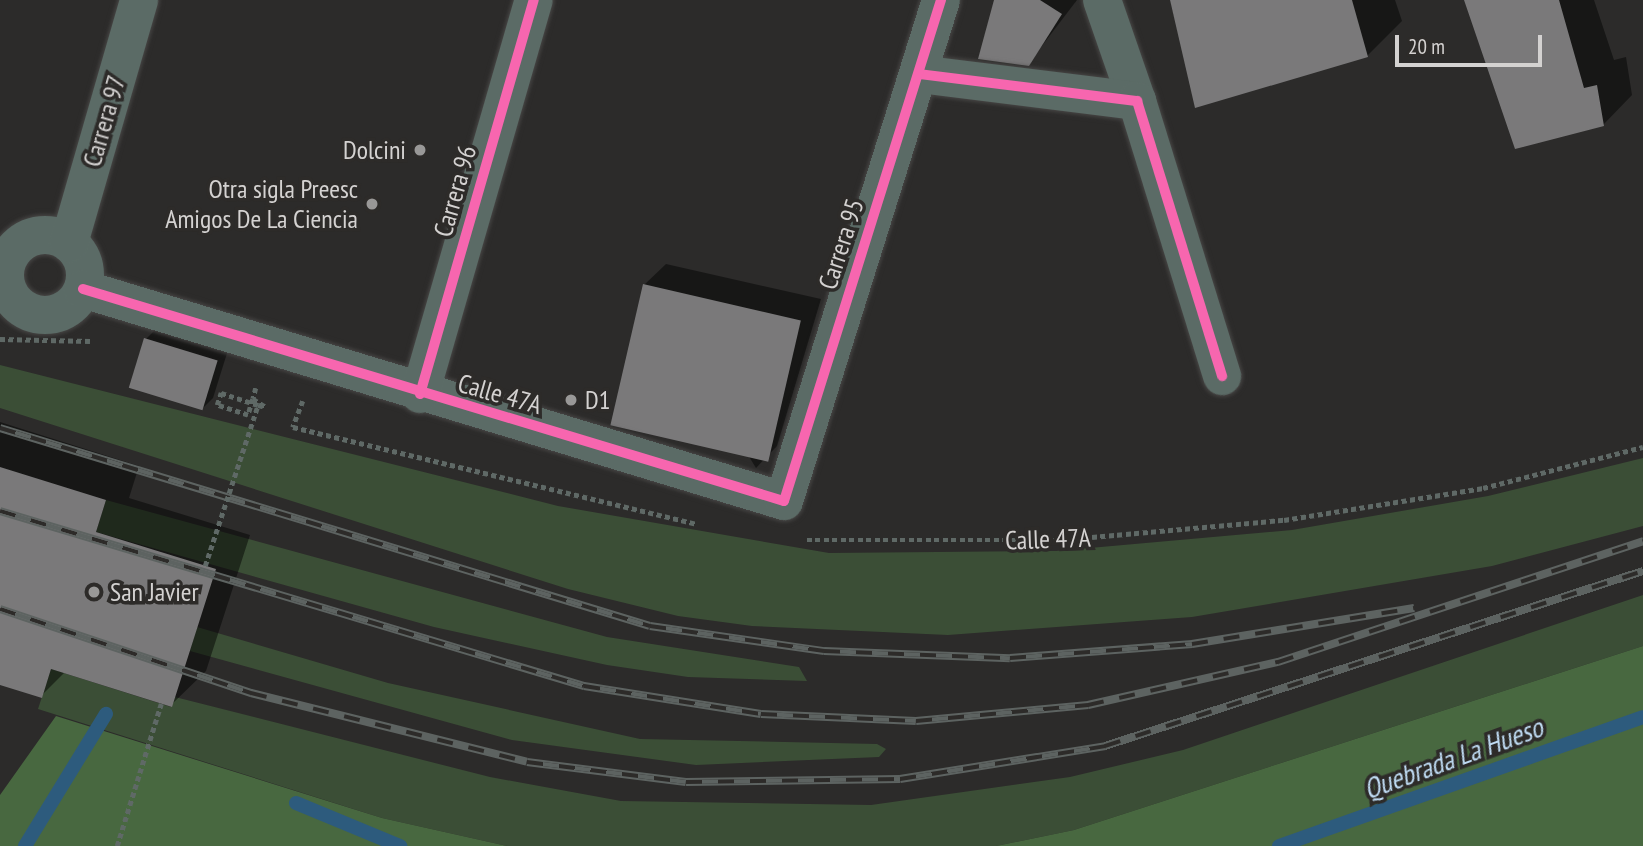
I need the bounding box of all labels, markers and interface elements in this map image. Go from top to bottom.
scale bar [1398,21,1545,65]
text: 20 m [1408,33,1445,60]
street label: Carrera 97 [76,72,132,170]
place label: Dolcini [343,134,406,166]
marker: Dolcini [412,142,428,158]
street label: Carrera 96 [427,142,483,240]
place label: Otra sigla Preesc Amigos De La Ciencia [165,173,358,234]
street label: Carrera 95 [812,195,870,293]
marker: Otra sigla Preesc Amigos De La Ciencia [364,196,380,212]
street label: Calle 47A [455,367,545,421]
place label: D1 [585,384,610,416]
marker: D1 [563,392,579,408]
street label: Calle 47A [1005,522,1091,556]
place label: San Javier [110,576,199,608]
marker: San Javier [84,582,104,602]
water label: Quebrada La Hueso [1359,710,1547,806]

